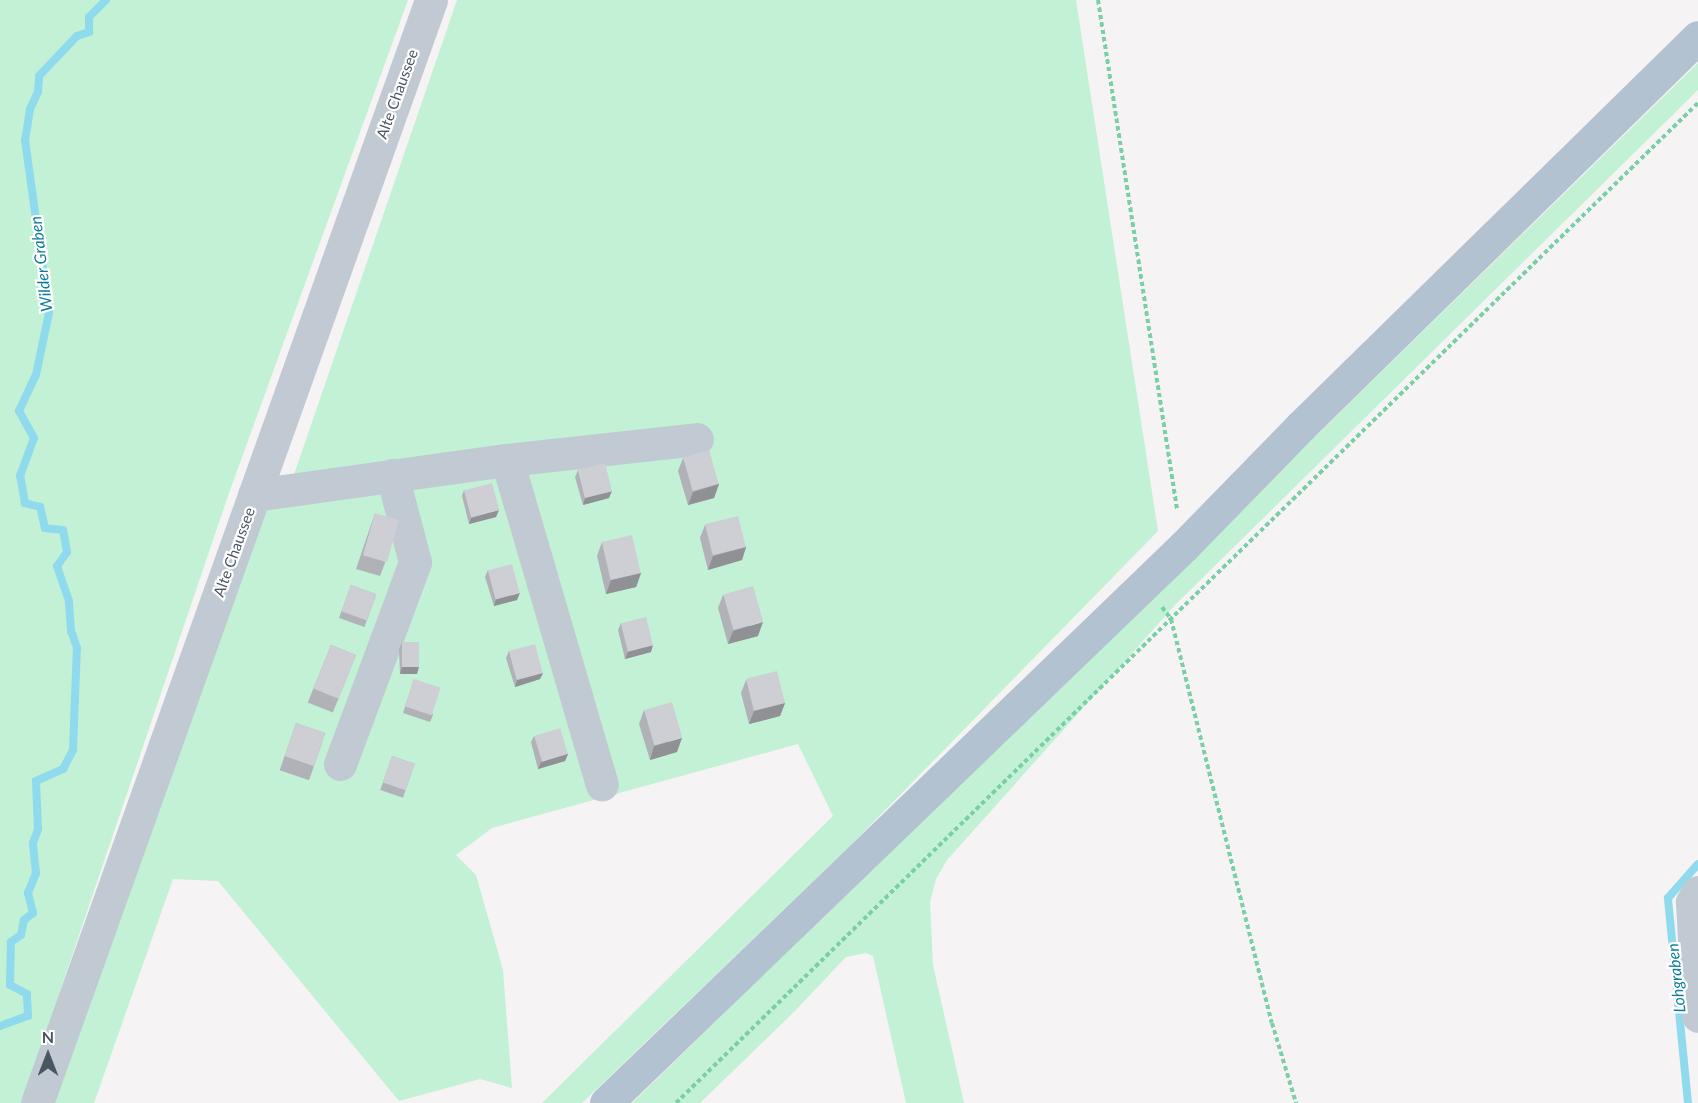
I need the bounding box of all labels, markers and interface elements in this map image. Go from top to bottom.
street label: Alte Chaussee [373,47,421,141]
water label: Wilder Graben [26,215,56,313]
street label: Alte Chaussee [210,505,258,599]
water label: Lohgraben [1663,943,1689,1013]
north arrow [18,1025,78,1085]
text: N [42,1027,54,1046]

